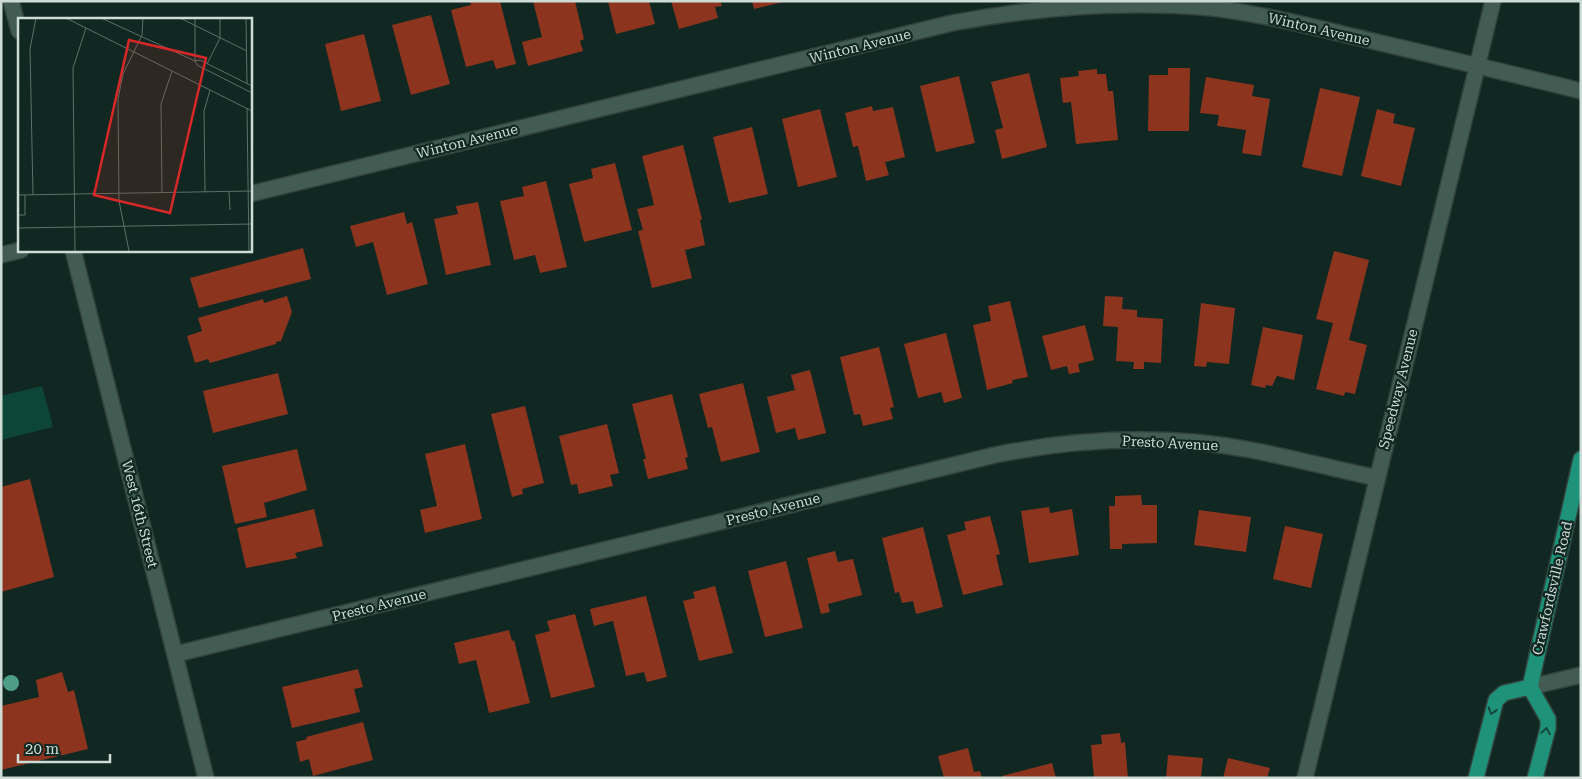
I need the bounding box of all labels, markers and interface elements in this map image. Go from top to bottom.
street label: Winton Avenue [1266,9,1372,49]
inset map [18,18,251,251]
street label: Winton Avenue [808,26,913,66]
street label: Winton Avenue [415,121,520,161]
street label: Speedway Avenue [1375,327,1421,451]
street label: Presto Avenue [1121,432,1219,454]
street label: West 16th Street [119,459,161,569]
street label: Presto Avenue [724,490,822,528]
street label: Crawfordsville Road [1529,520,1575,656]
street label: Presto Avenue [330,586,428,624]
one-way arrow [1488,706,1498,715]
one-way arrow [1541,726,1551,735]
scale bar [18,732,110,764]
text: 20 m [25,740,60,758]

